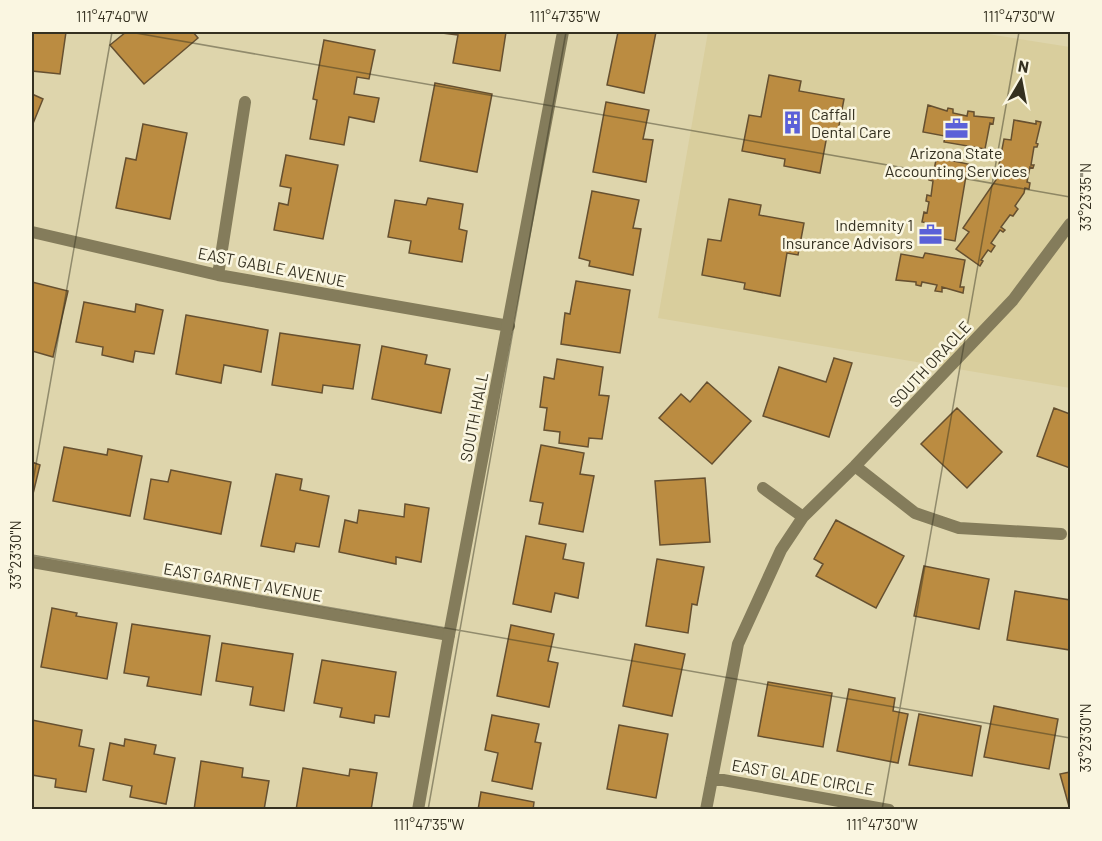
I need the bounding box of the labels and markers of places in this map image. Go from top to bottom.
place label: Caffall Dental Care [811,104,891,141]
building icon: Caffall Dental Care [780,110,806,136]
office icon: Arizona State Accounting Services [943,115,969,141]
place label: Arizona State Accounting Services [885,143,1027,180]
place label: Indemnity 1 Insurance Advisors [782,215,913,252]
office icon: Indemnity 1 Insurance Advisors [918,221,944,247]

